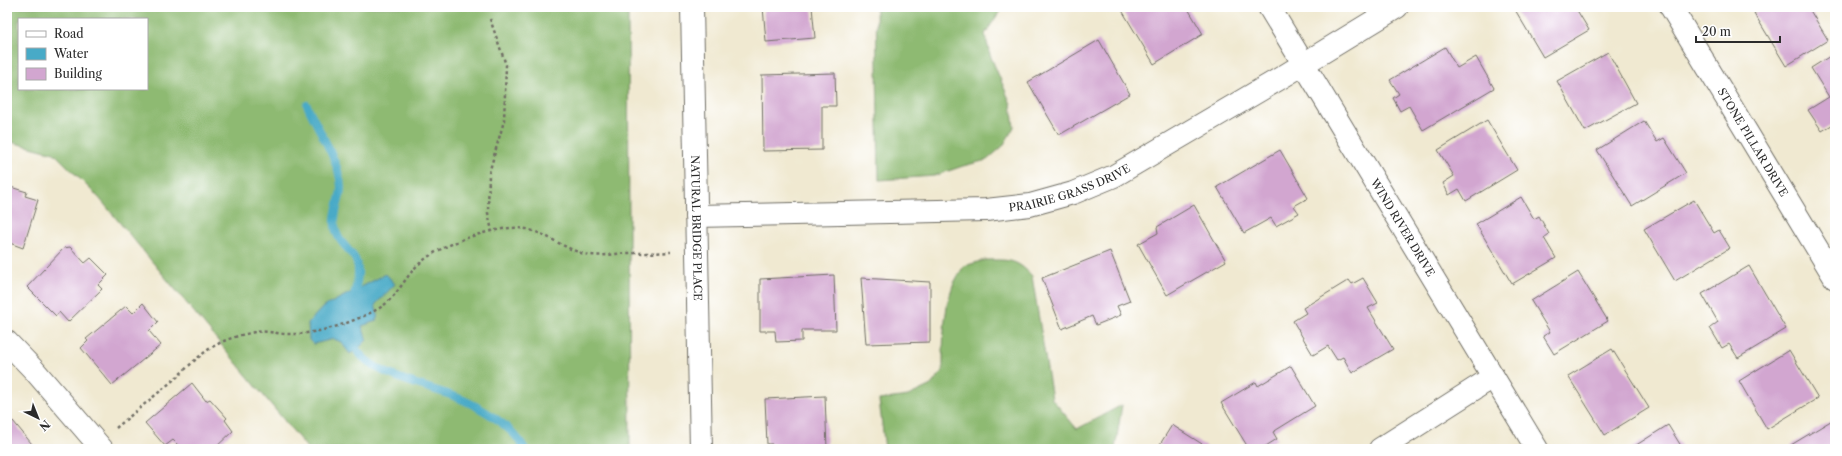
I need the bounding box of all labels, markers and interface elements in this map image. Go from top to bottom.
legend [18,18,148,90]
scale bar [1696,18,1780,44]
text: 20 m [1702,24,1731,39]
text: Road [54,26,84,41]
text: Water [53,46,88,61]
text: Building [54,66,102,81]
street label: STONE PILLAR DRIVE [1715,85,1791,199]
street label: NATURAL BRIDGE PLACE [688,155,705,301]
street label: PRAIRIE GRASS DRIVE [1008,161,1133,214]
street label: WIND RIVER DRIVE [1367,175,1438,279]
north arrow [18,398,58,438]
text: N [36,417,53,434]

